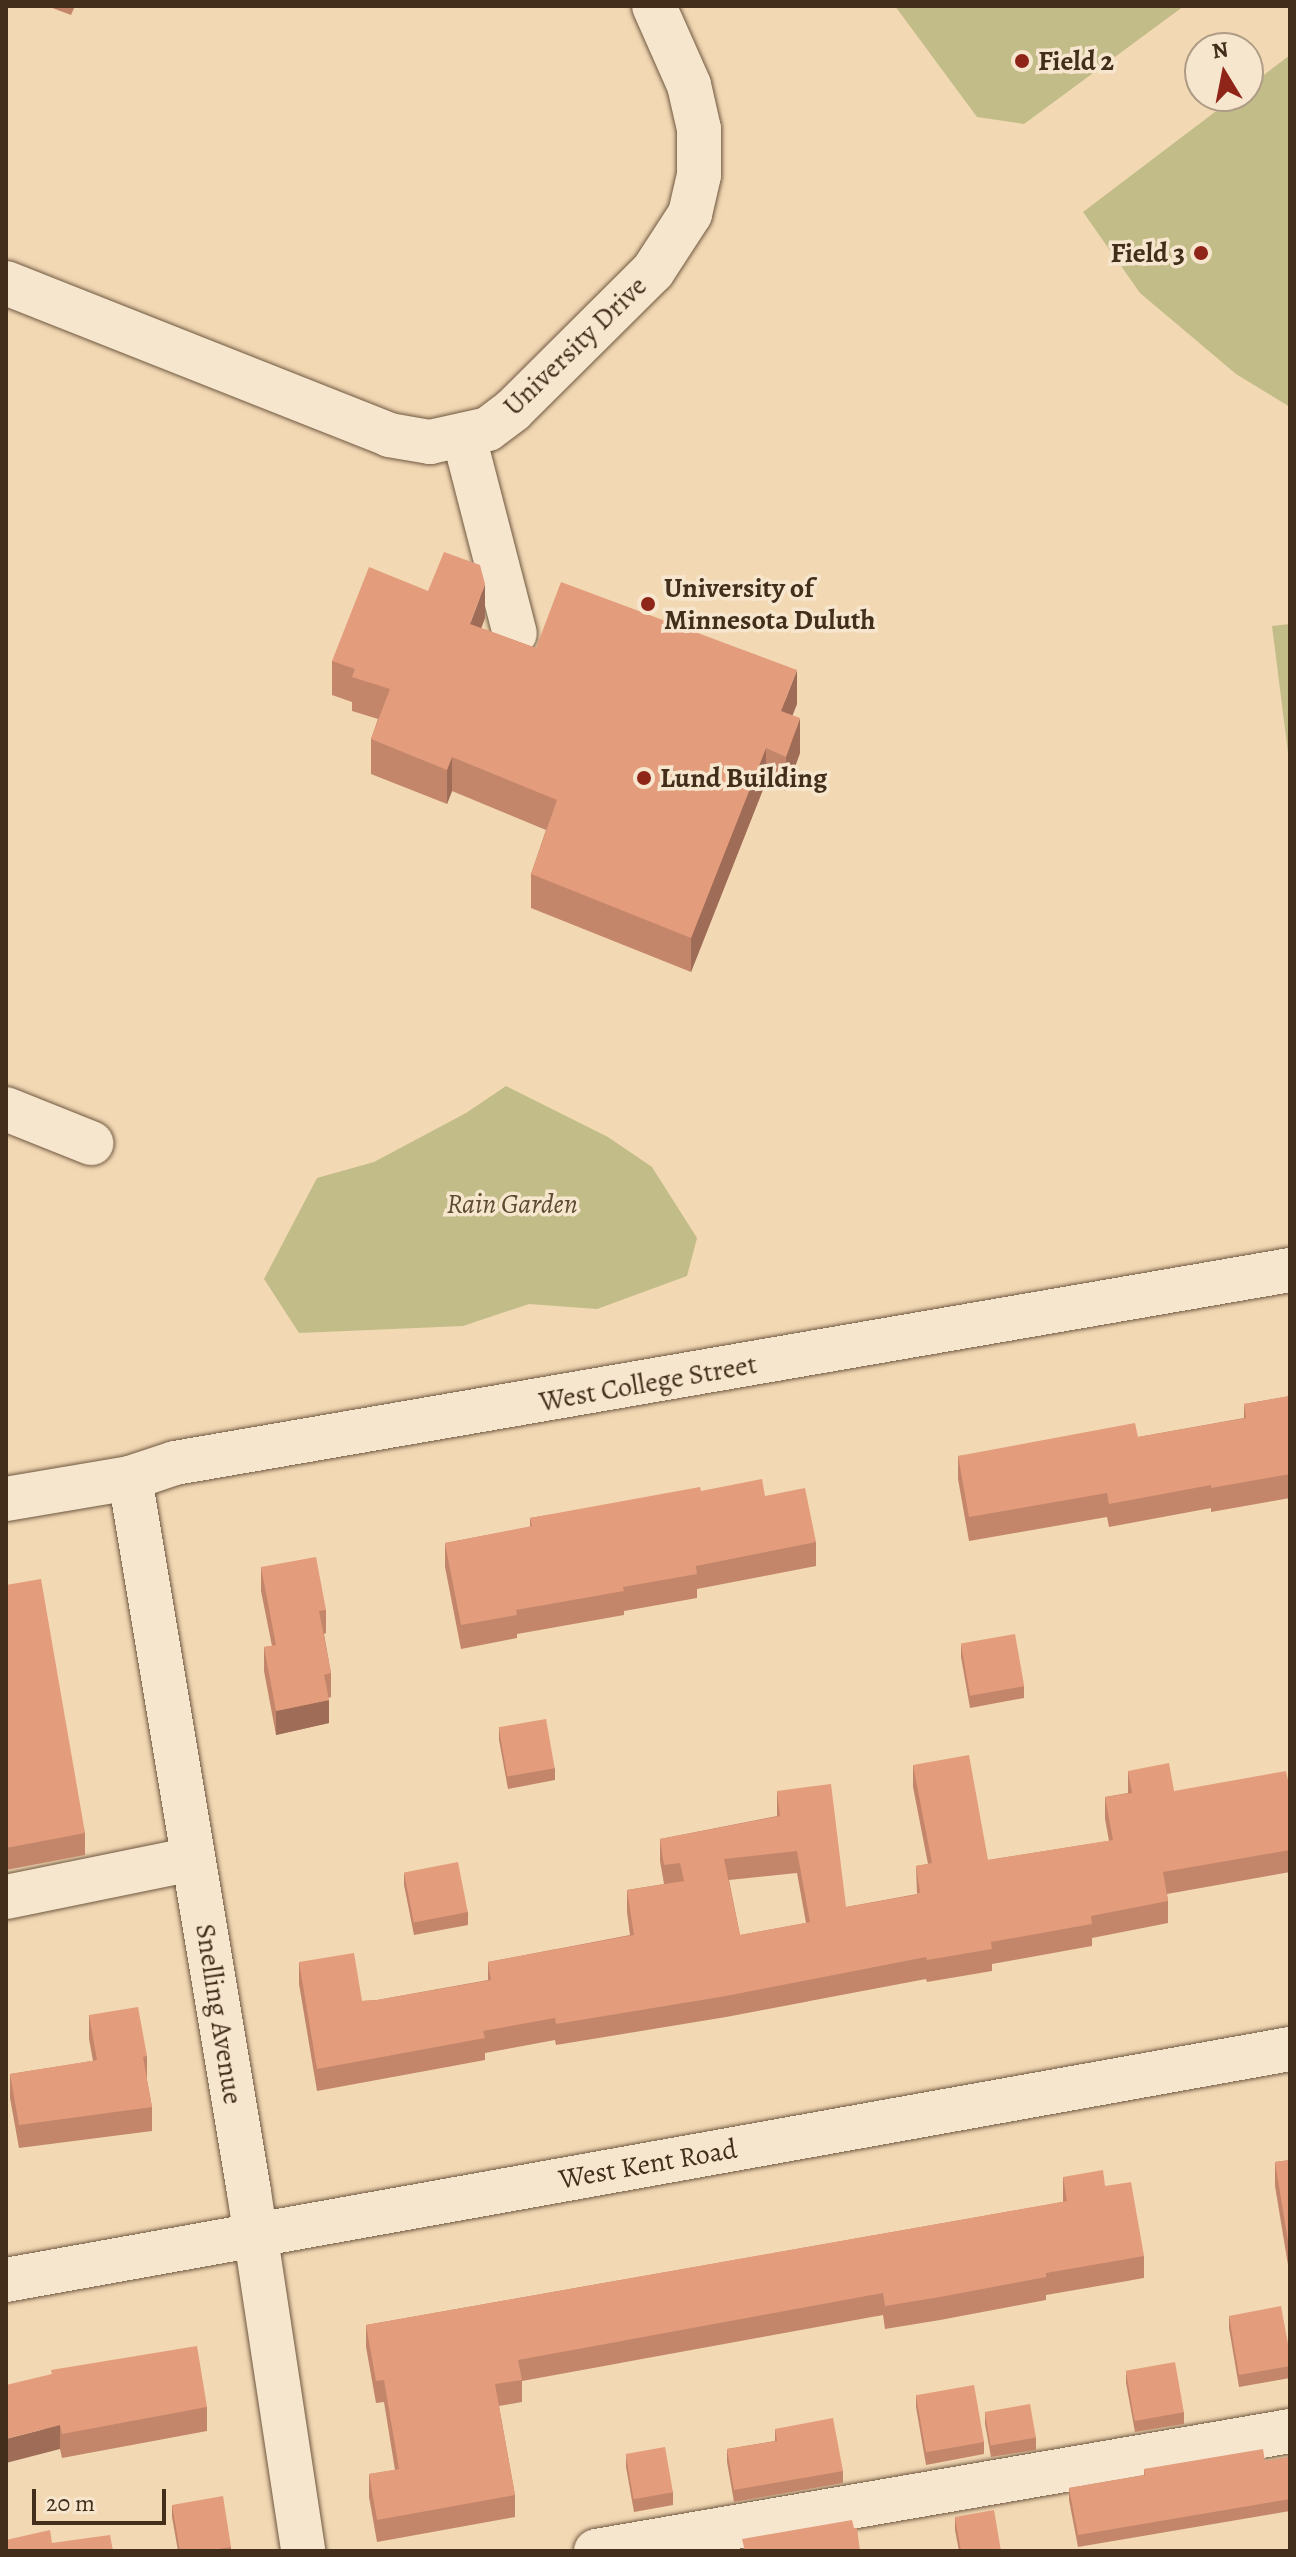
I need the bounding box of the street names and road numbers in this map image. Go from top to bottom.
street label: University Drive [496,269,654,423]
street label: West College Street [537,1347,759,1419]
street label: Snelling Avenue [188,1921,250,2107]
street label: West Kent Road [556,2132,740,2196]

